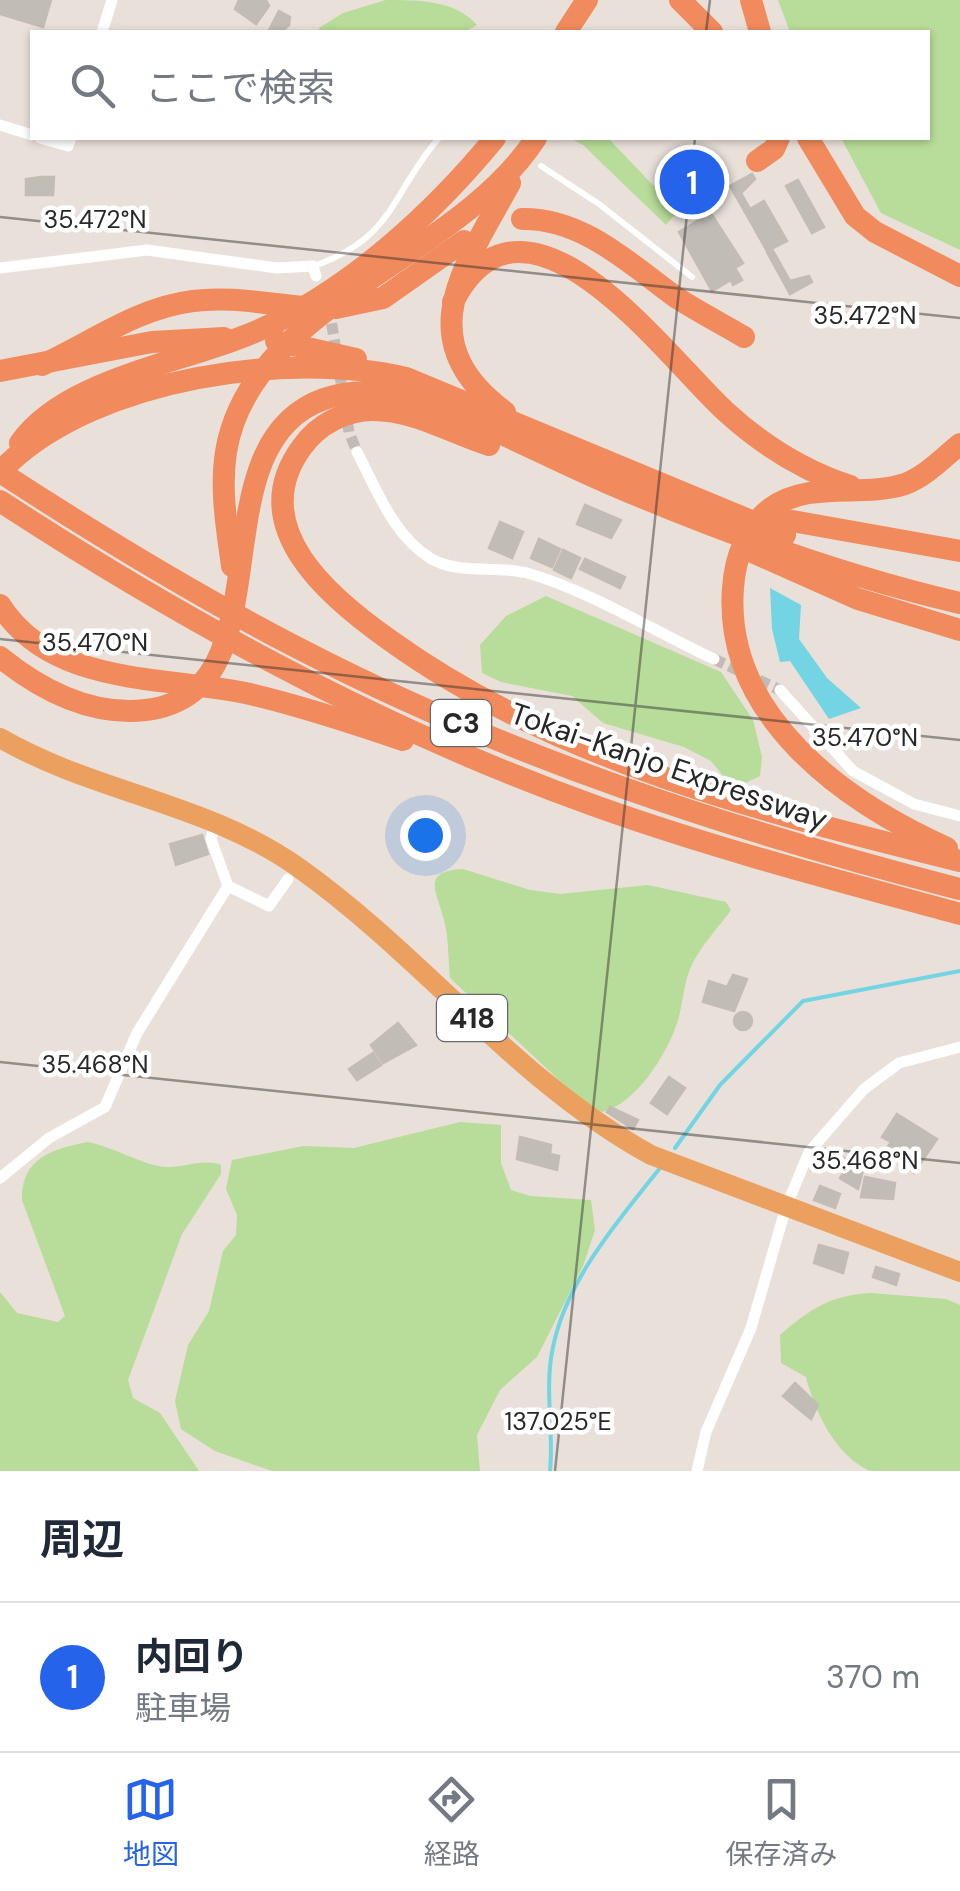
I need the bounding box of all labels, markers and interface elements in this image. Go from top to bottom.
search box [30,30,930,140]
icon: search [65,58,120,113]
text: ここで検索 [145,63,335,113]
pin: 1 [660,144,724,220]
text: 35.472°N [43,203,147,236]
text: 35.472°N [813,299,917,332]
text: 35.470°N [42,626,148,659]
street label: Tokai-Kanjo Expressway [505,693,833,839]
road number: C3 [431,700,491,746]
text: 35.470°N [812,721,918,754]
your location [400,810,451,861]
road number: 418 [437,995,507,1041]
text: 35.468°N [42,1048,148,1081]
text: 35.468°N [812,1144,918,1177]
text: 137.025°E [504,1405,612,1438]
text: 周辺 [40,1512,124,1567]
text: 内回り [135,1632,249,1682]
text: 1 [67,1656,78,1698]
text: 370 m [826,1656,920,1698]
text: 駐車場 [135,1687,231,1729]
tab: 地図 [123,1772,179,1873]
tab: 経路 [424,1772,480,1873]
tab: 保存済み [725,1772,837,1873]

